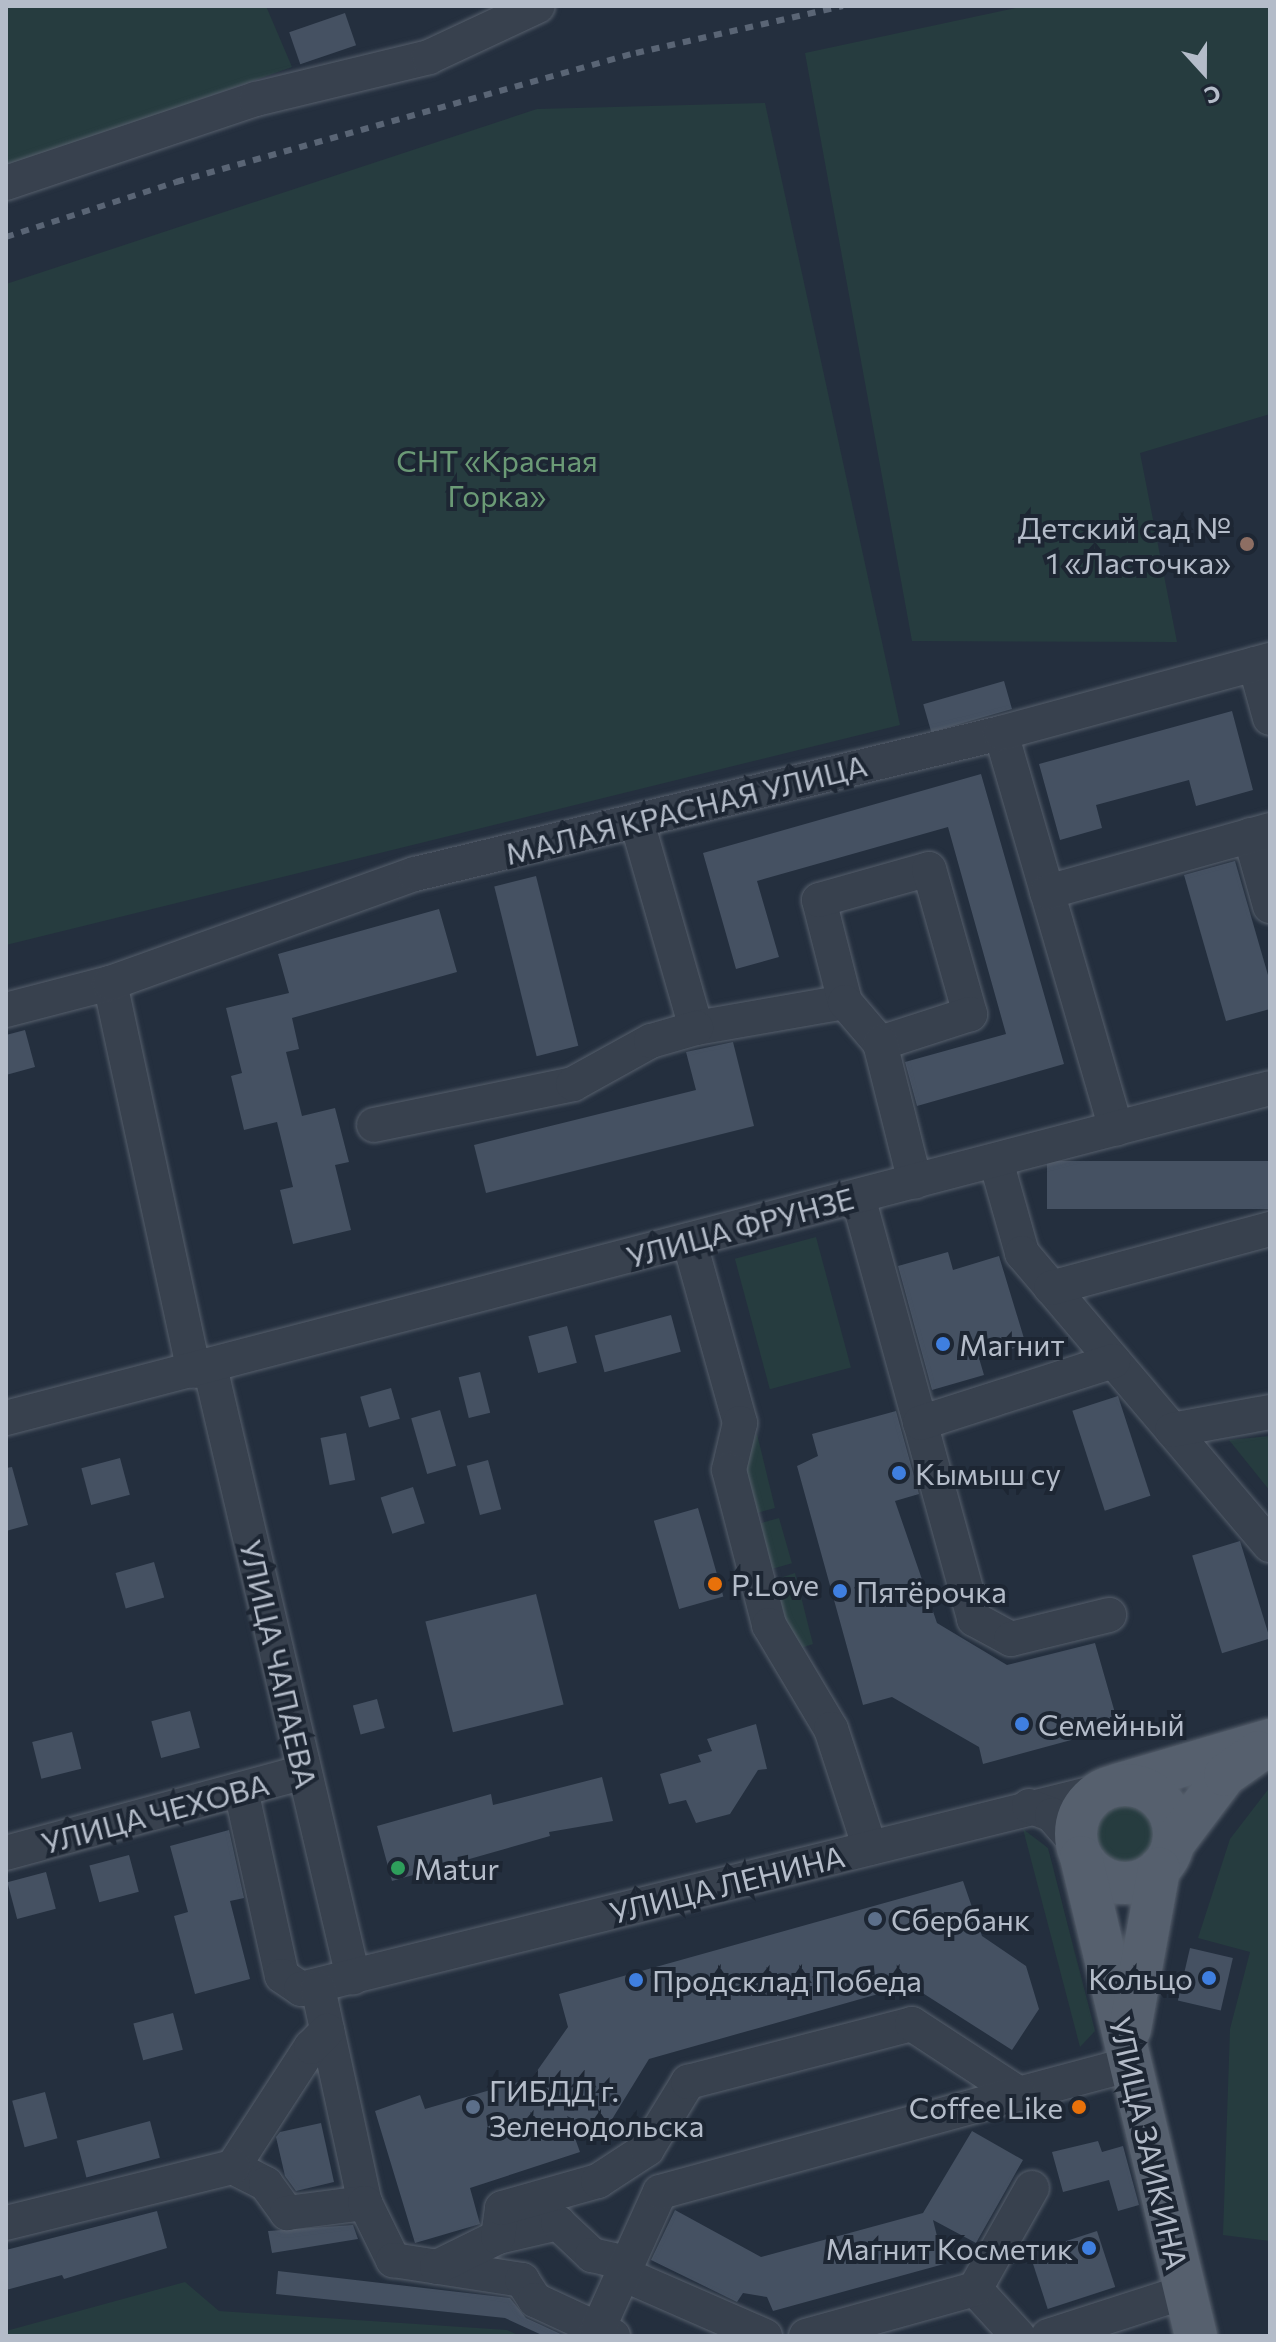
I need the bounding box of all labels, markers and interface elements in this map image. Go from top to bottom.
north arrow [1164,32,1244,112]
text: С [1201,80,1225,110]
park label: СНТ «Красная Горка» [396,442,598,512]
place label: Детский сад № 1 «Ласточка» [1018,509,1231,580]
marker: Детский сад № 1 «Ласточка» [1238,535,1256,553]
street label: МАЛАЯ КРАСНАЯ УЛИЦА [501,747,871,871]
street label: УЛИЦА ФРУНЗЕ [622,1179,858,1275]
place label: Магнит [959,1326,1065,1362]
marker: Магнит [934,1335,952,1353]
place label: Кымыш су [915,1455,1061,1491]
marker: Кымыш су [890,1464,908,1482]
street label: УЛИЦА ЧАПАЕВА [233,1536,325,1792]
place label: P.Love [731,1566,819,1602]
place label: Пятёрочка [856,1573,1007,1609]
marker: P.Love [706,1575,724,1593]
marker: Пятёрочка [831,1582,849,1600]
place label: Семейный [1038,1706,1185,1742]
marker: Семейный [1013,1715,1031,1733]
street label: УЛИЦА ЧЕХОВА [37,1765,273,1861]
street label: УЛИЦА ЛЕНИНА [606,1837,848,1931]
place label: Matur [414,1850,499,1886]
marker: Matur [389,1859,407,1877]
place label: Сбербанк [891,1901,1030,1937]
marker: Сбербанк [866,1910,884,1928]
place label: Кольцо [1088,1960,1193,1996]
place label: Продсклад Победа [652,1962,922,1998]
marker: Кольцо [1200,1969,1218,1987]
marker: Продсклад Победа [627,1971,645,1989]
street label: УЛИЦА ЗАИКИНА [1102,2013,1196,2273]
place label: ГИБДД г. Зеленодольска [489,2072,704,2142]
place label: Coffee Like [909,2089,1063,2125]
marker: ГИБДД г. Зеленодольска [464,2098,482,2116]
marker: Coffee Like [1070,2098,1088,2116]
place label: Магнит Косметик [825,2230,1073,2266]
marker: Магнит Косметик [1080,2239,1098,2257]

